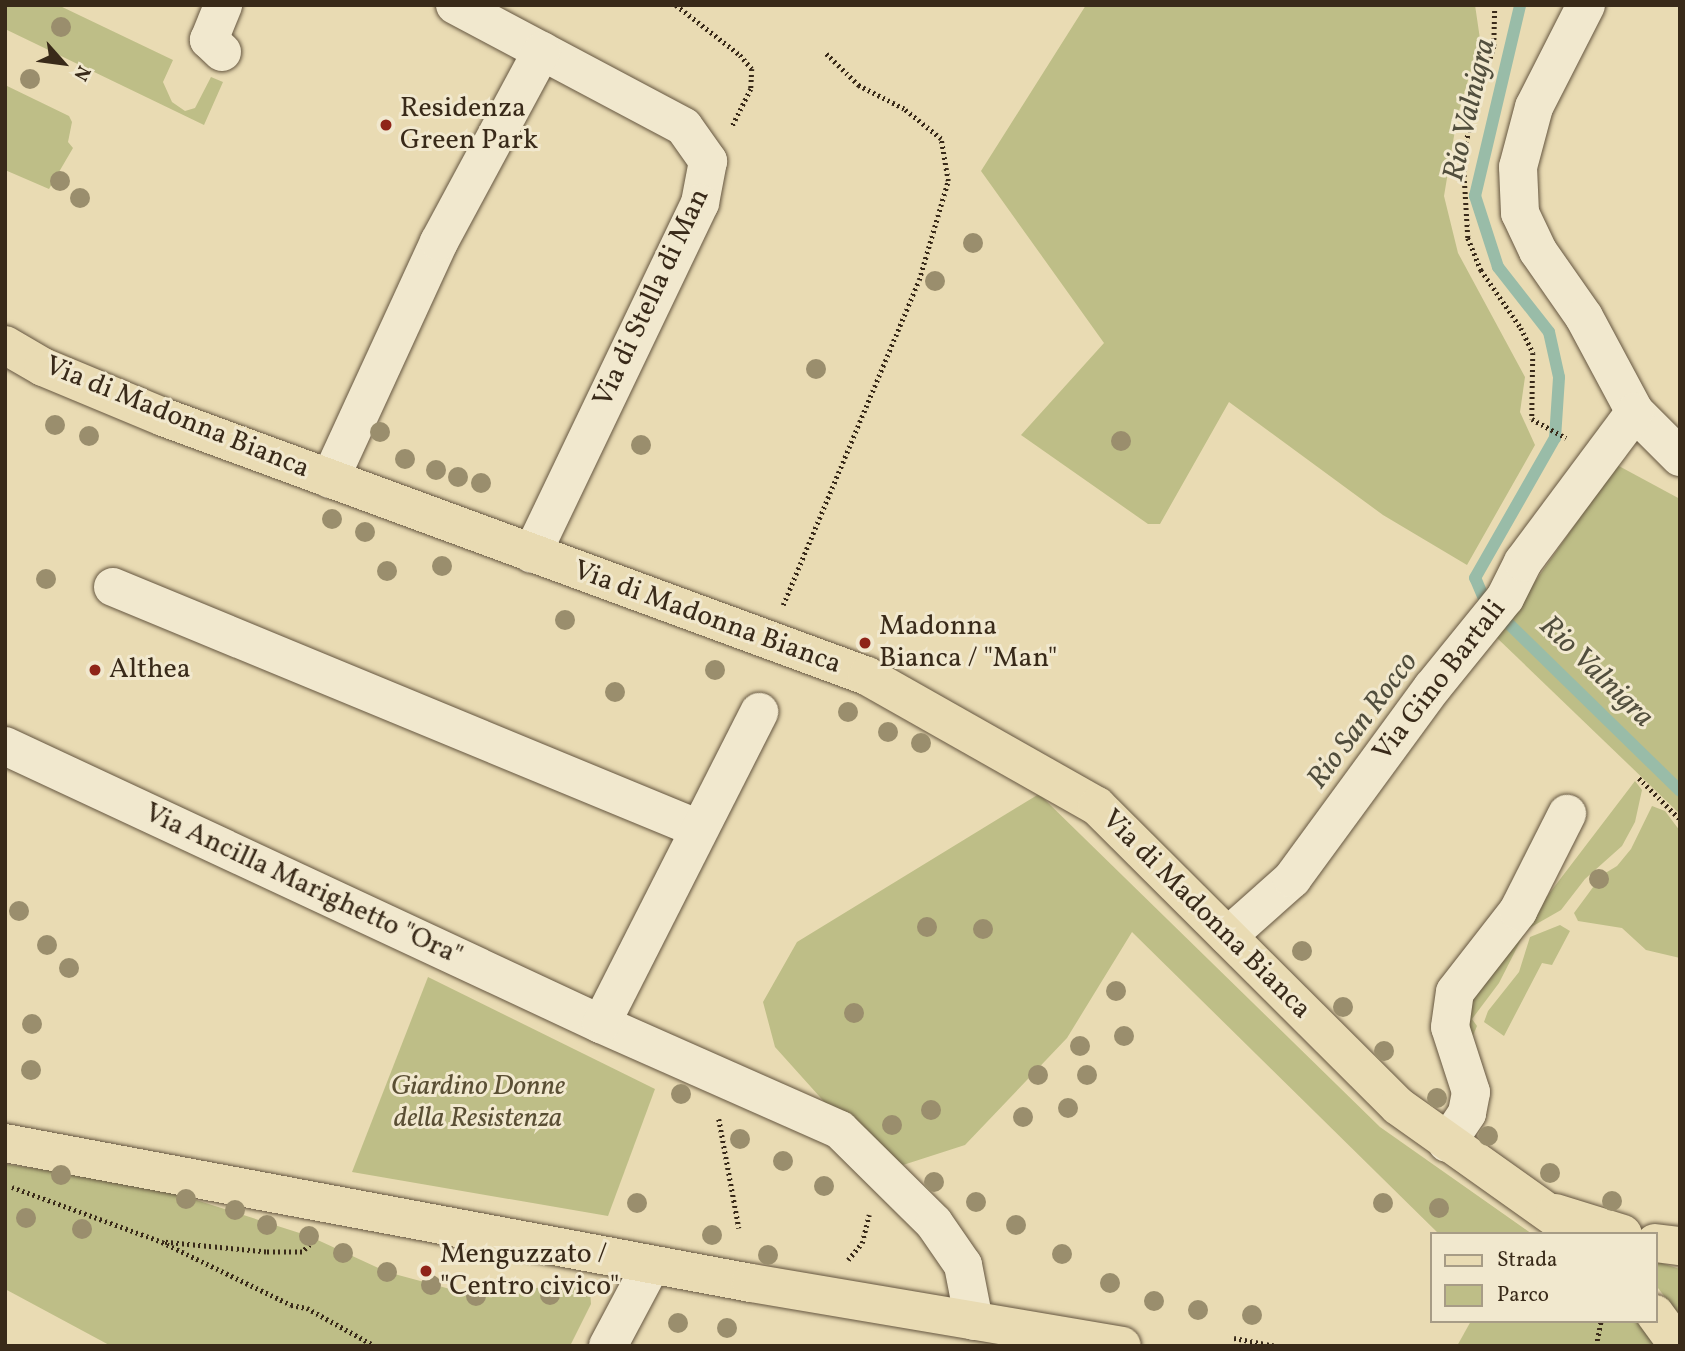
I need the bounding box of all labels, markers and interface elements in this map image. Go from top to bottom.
north arrow [28,28,98,98]
water label: Rio Valnigra [1436,35,1504,185]
text: N [67,61,96,85]
place label: Residenza Green Park [400,92,538,158]
marker: Residenza Green Park [378,117,394,133]
street label: Via di Stella di Man [587,184,717,412]
street label: Via di Madonna Bianca [40,350,314,486]
street label: Via di Madonna Bianca [569,554,845,682]
street label: Via Gino Bartali [1367,594,1513,768]
water label: Rio Valnigra [1531,609,1661,735]
place label: Madonna Bianca / "Man" [879,610,1057,676]
marker: Madonna Bianca / "Man" [857,635,873,651]
water label: Rio San Rocco [1300,645,1426,797]
place label: Althea [109,653,191,687]
marker: Althea [87,662,103,678]
street label: Via Ancilla Marighetto "Ora" [139,797,467,973]
street label: Via di Madonna Bianca [1094,803,1318,1027]
park label: Giardino Donne della Resistenza [391,1070,565,1136]
legend [1430,1232,1657,1323]
place label: Menguzzato / "Centro civico" [440,1238,619,1304]
text: Strada [1497,1246,1558,1275]
marker: Menguzzato / "Centro civico" [418,1263,434,1279]
text: Parco [1497,1281,1549,1310]

